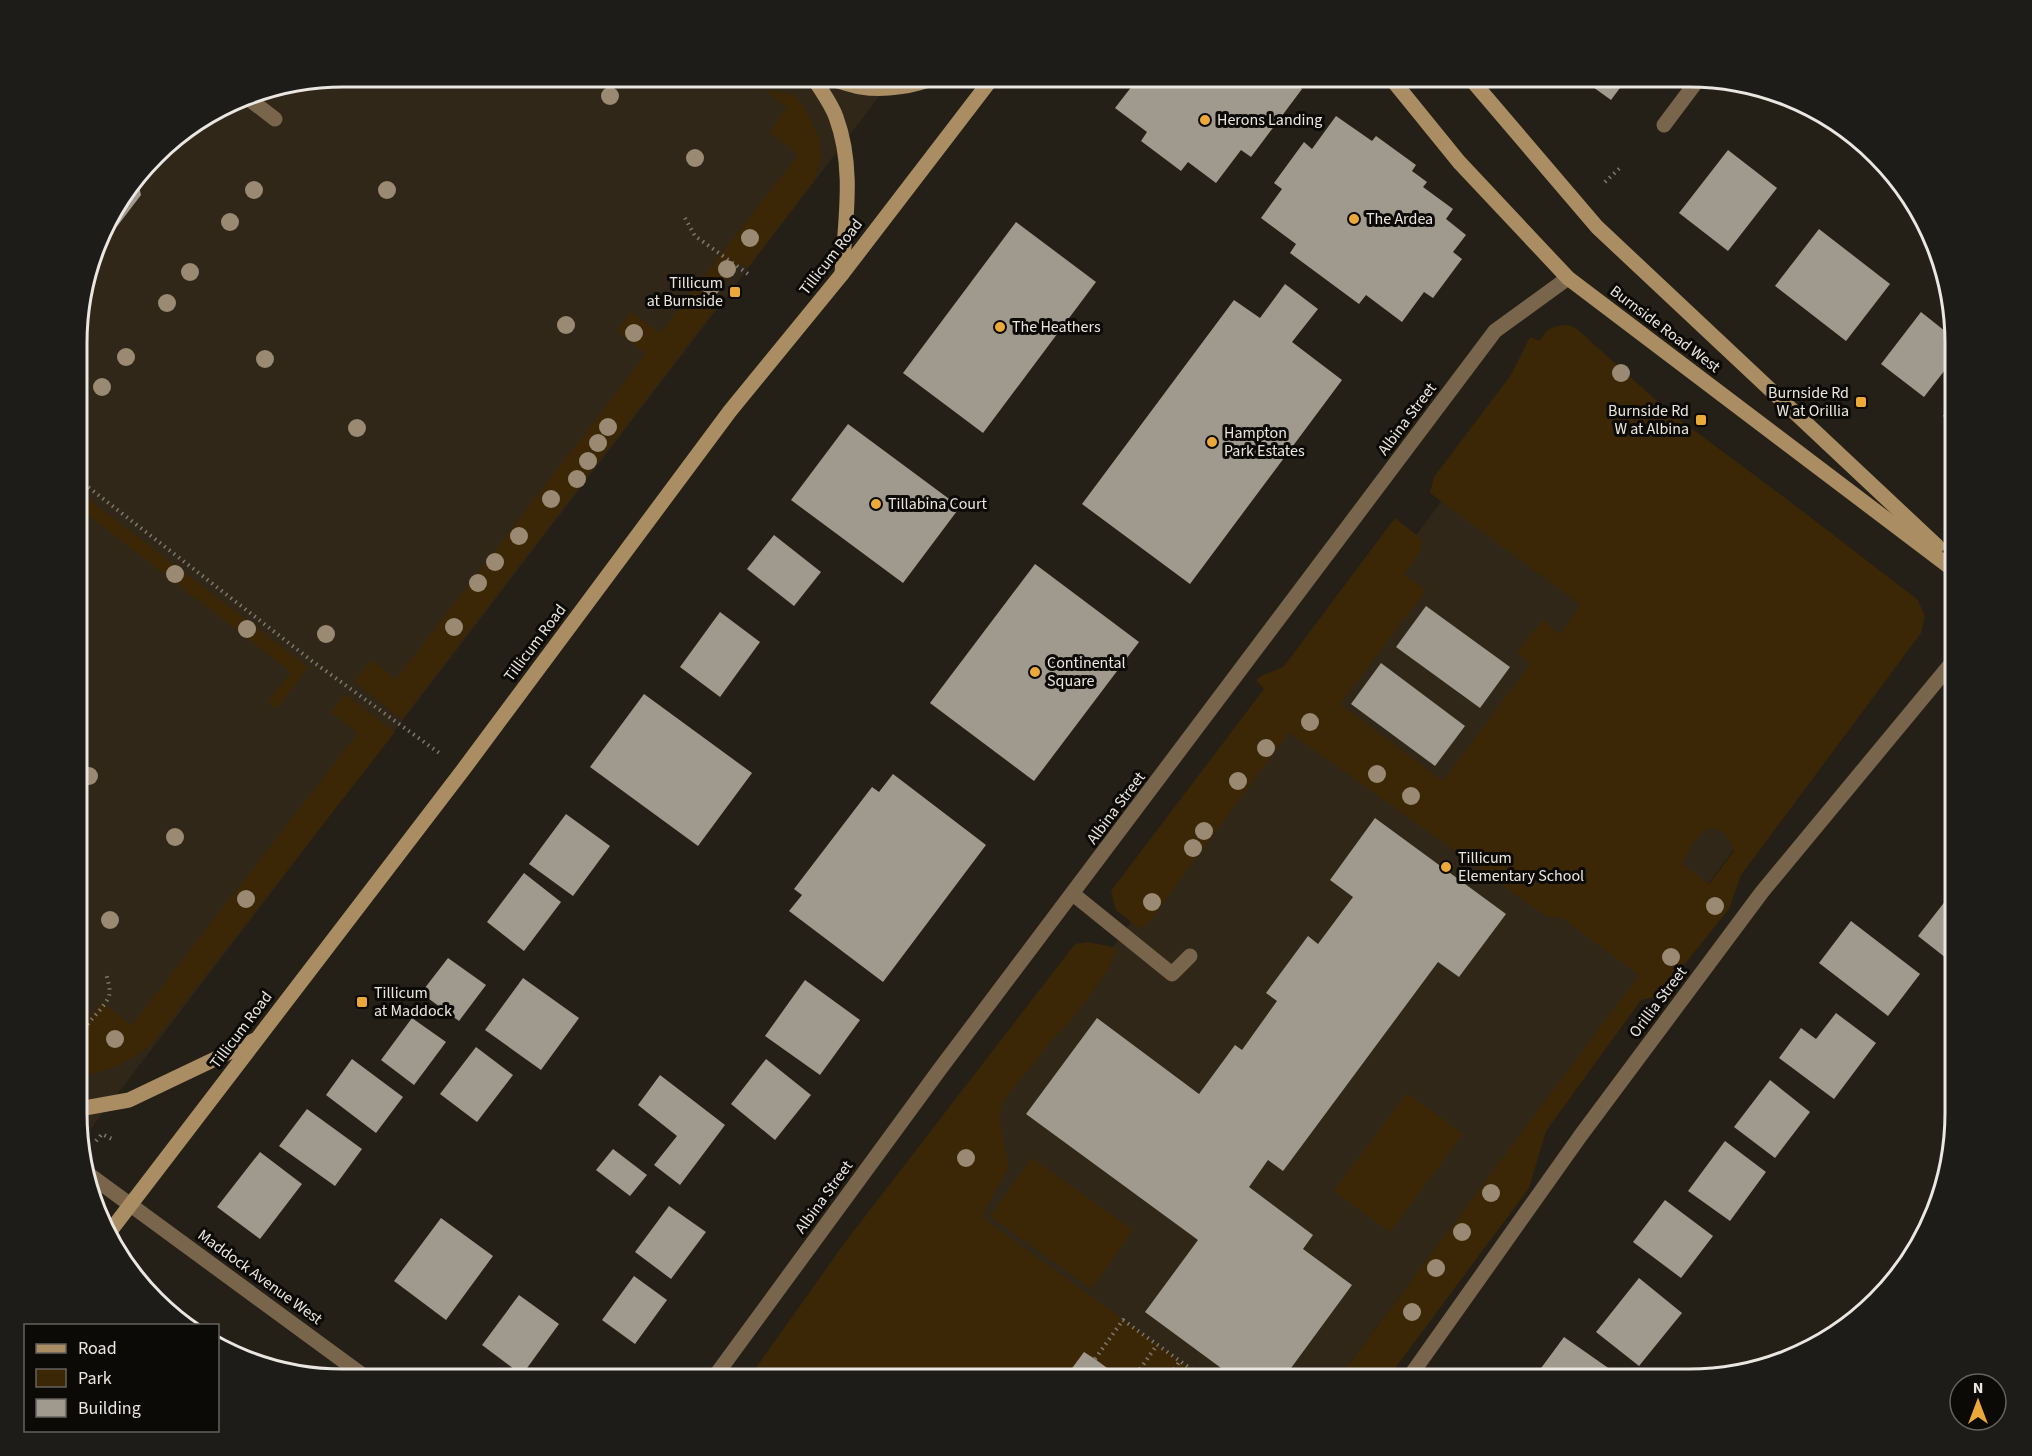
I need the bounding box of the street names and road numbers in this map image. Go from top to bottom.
street label: Tillicum Road [794,214,868,300]
street label: Burnside Road West [1605,280,1725,378]
street label: Albina Street [1372,378,1442,460]
street label: Tillicum Road [499,600,571,686]
street label: Albina Street [1081,767,1151,849]
street label: Orillia Street [1624,962,1692,1042]
street label: Tillicum Road [205,987,277,1073]
street label: Albina Street [790,1155,858,1238]
street label: Maddock Avenue West [193,1224,327,1330]

